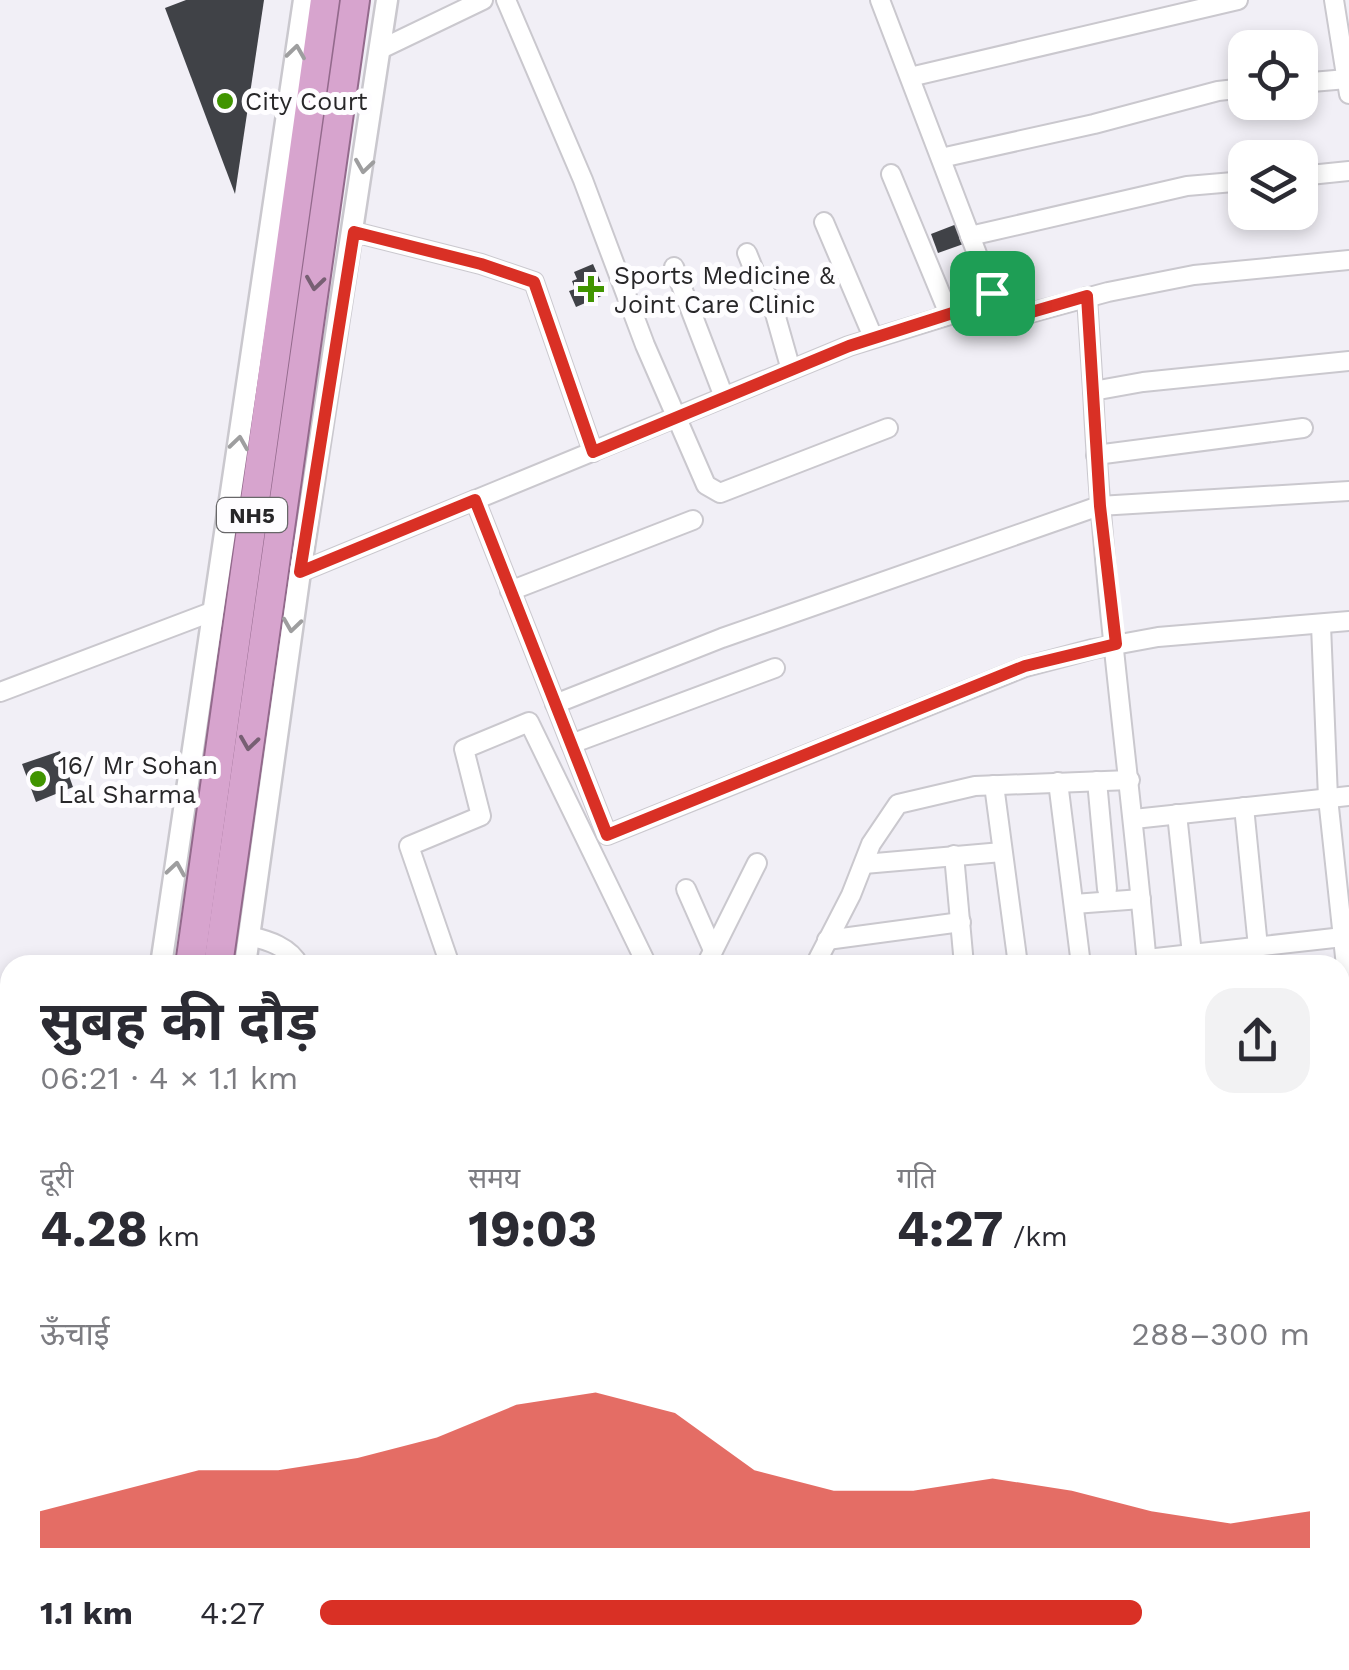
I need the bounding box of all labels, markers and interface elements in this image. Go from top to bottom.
map controls [1228,30,1318,230]
button: locate [1228,30,1318,120]
one-way arrow [285,44,306,61]
place label: City Court [245,87,368,116]
marker: City Court [214,90,236,112]
button: layers [1228,140,1318,230]
one-way arrow [354,158,375,174]
pin [950,251,1035,336]
place label: Sports Medicine & Joint Care Clinic [614,261,835,319]
icon: arrive [965,266,1020,321]
one-way arrow [305,274,326,291]
marker: Sports Medicine & Joint Care Clinic [578,276,604,302]
one-way arrow [227,435,248,452]
road number: NH5 [217,498,287,532]
one-way arrow [282,617,303,634]
one-way arrow [240,735,261,751]
place label: 16/ Mr Sohan Lal Sharma [58,751,218,809]
marker: 16/ Mr Sohan Lal Sharma [27,768,49,790]
one-way arrow [164,860,185,877]
button: share [1205,988,1310,1093]
text: सुबह की दौड़ [40,989,317,1053]
text: 06:21 · 4 × 1.1 km [40,1059,298,1097]
text: दूरी [40,1162,74,1195]
text: समय [468,1162,520,1195]
text: गति [897,1162,936,1195]
text: 4.28 [40,1199,148,1258]
text: 19:03 [468,1199,597,1258]
text: 4:27 [897,1199,1003,1258]
text: km [148,1220,200,1253]
text: /km [1003,1220,1068,1253]
text: ऊँचाई [40,1315,109,1353]
text: 288–300 m [1131,1315,1310,1353]
text: 1.1 km [40,1594,133,1632]
text: 4:27 [200,1594,265,1632]

